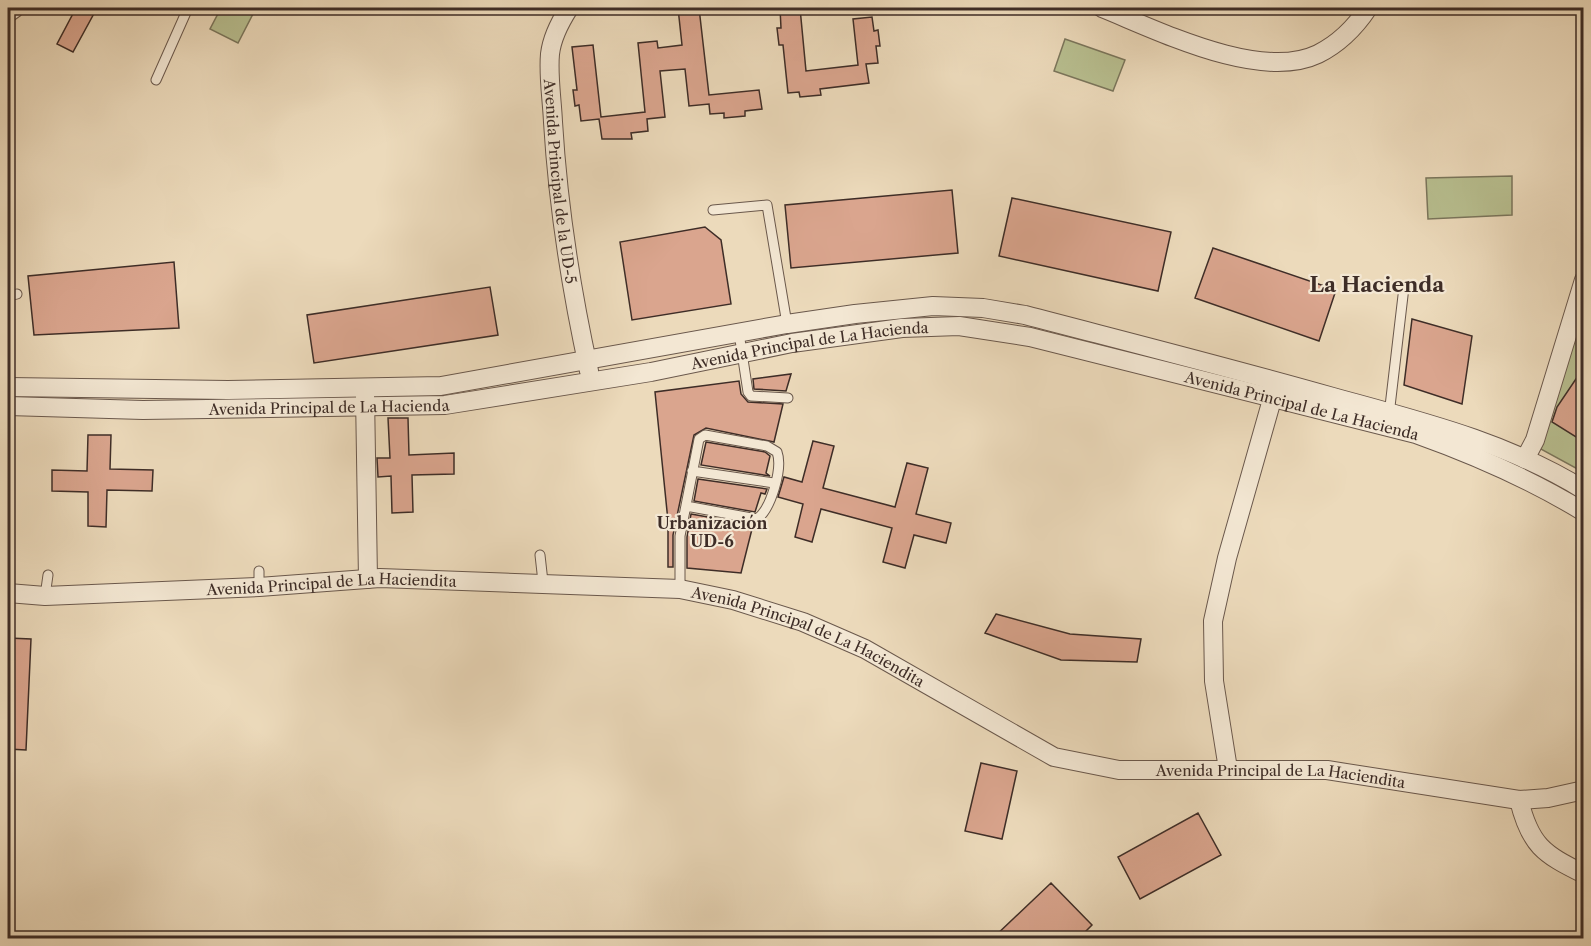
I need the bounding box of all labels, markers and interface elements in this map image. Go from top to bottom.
street label: Avenida Principal de la UD-5 [540,77,581,285]
district label: La Hacienda [1309,272,1445,297]
street label: Avenida Principal de La Hacienda [688,318,929,373]
street label: Avenida Principal de La Hacienda [1182,367,1421,444]
street label: Avenida Principal de La Hacienda [208,395,451,418]
district label: Urbanización UD-6 [657,513,767,551]
street label: Avenida Principal de La Haciendita [205,568,457,599]
street label: Avenida Principal de La Haciendita [689,582,928,691]
street label: Avenida Principal de La Haciendita [1155,761,1407,792]

